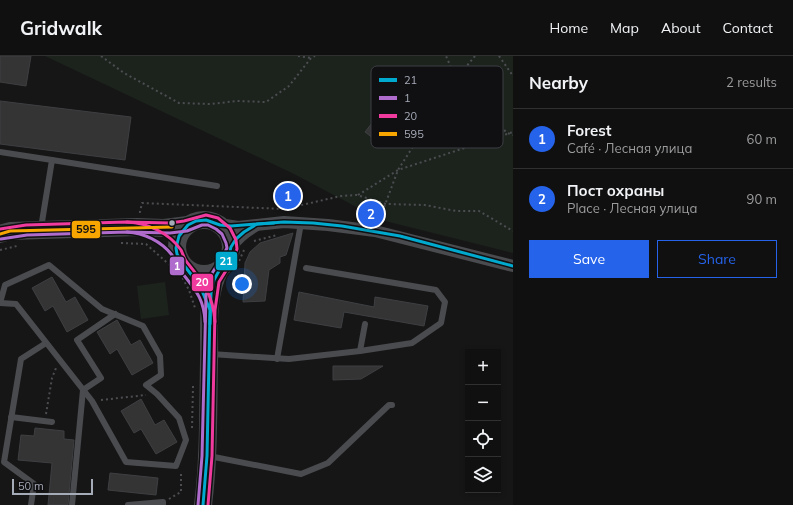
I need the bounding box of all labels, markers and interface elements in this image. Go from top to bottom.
text: Gridwalk [20,16,102,40]
text: Home [549,19,588,37]
text: Map [610,19,639,37]
text: About [661,19,701,37]
text: Contact [723,19,773,37]
legend [371,66,503,148]
text: Nearby [529,72,588,93]
text: 21 [404,73,417,87]
text: 2 results [726,74,777,90]
text: 1 [404,91,411,105]
text: 20 [404,109,418,123]
text: Forest [567,121,611,140]
text: 595 [404,127,424,141]
text: 1 [538,131,546,147]
text: 60 m [747,131,777,147]
text: Café · Лесная улица [567,140,692,156]
pin: 1 [275,181,301,211]
text: Пост охраны [567,181,664,200]
text: 2 [538,191,546,207]
text: 90 m [747,191,777,207]
pin: 2 [358,199,384,229]
text: Place · Лесная улица [567,200,697,216]
unlabelled marker [167,218,177,228]
line badge: 595 [71,220,101,239]
text: 595 [76,222,96,236]
button: Save [529,240,649,278]
button: Share [657,240,777,278]
line badge: 21 [215,251,238,271]
text: 21 [219,254,233,268]
line badge: 1 [169,256,185,276]
text: 1 [174,259,181,273]
line badge: 20 [191,273,214,292]
your location [232,274,252,294]
text: 20 [195,275,209,289]
map controls [465,349,501,493]
button: + [465,349,501,385]
button: − [465,385,501,421]
button: locate [465,421,501,457]
button: layers [465,457,501,493]
scale bar [12,477,93,496]
text: 50 m [18,479,44,493]

